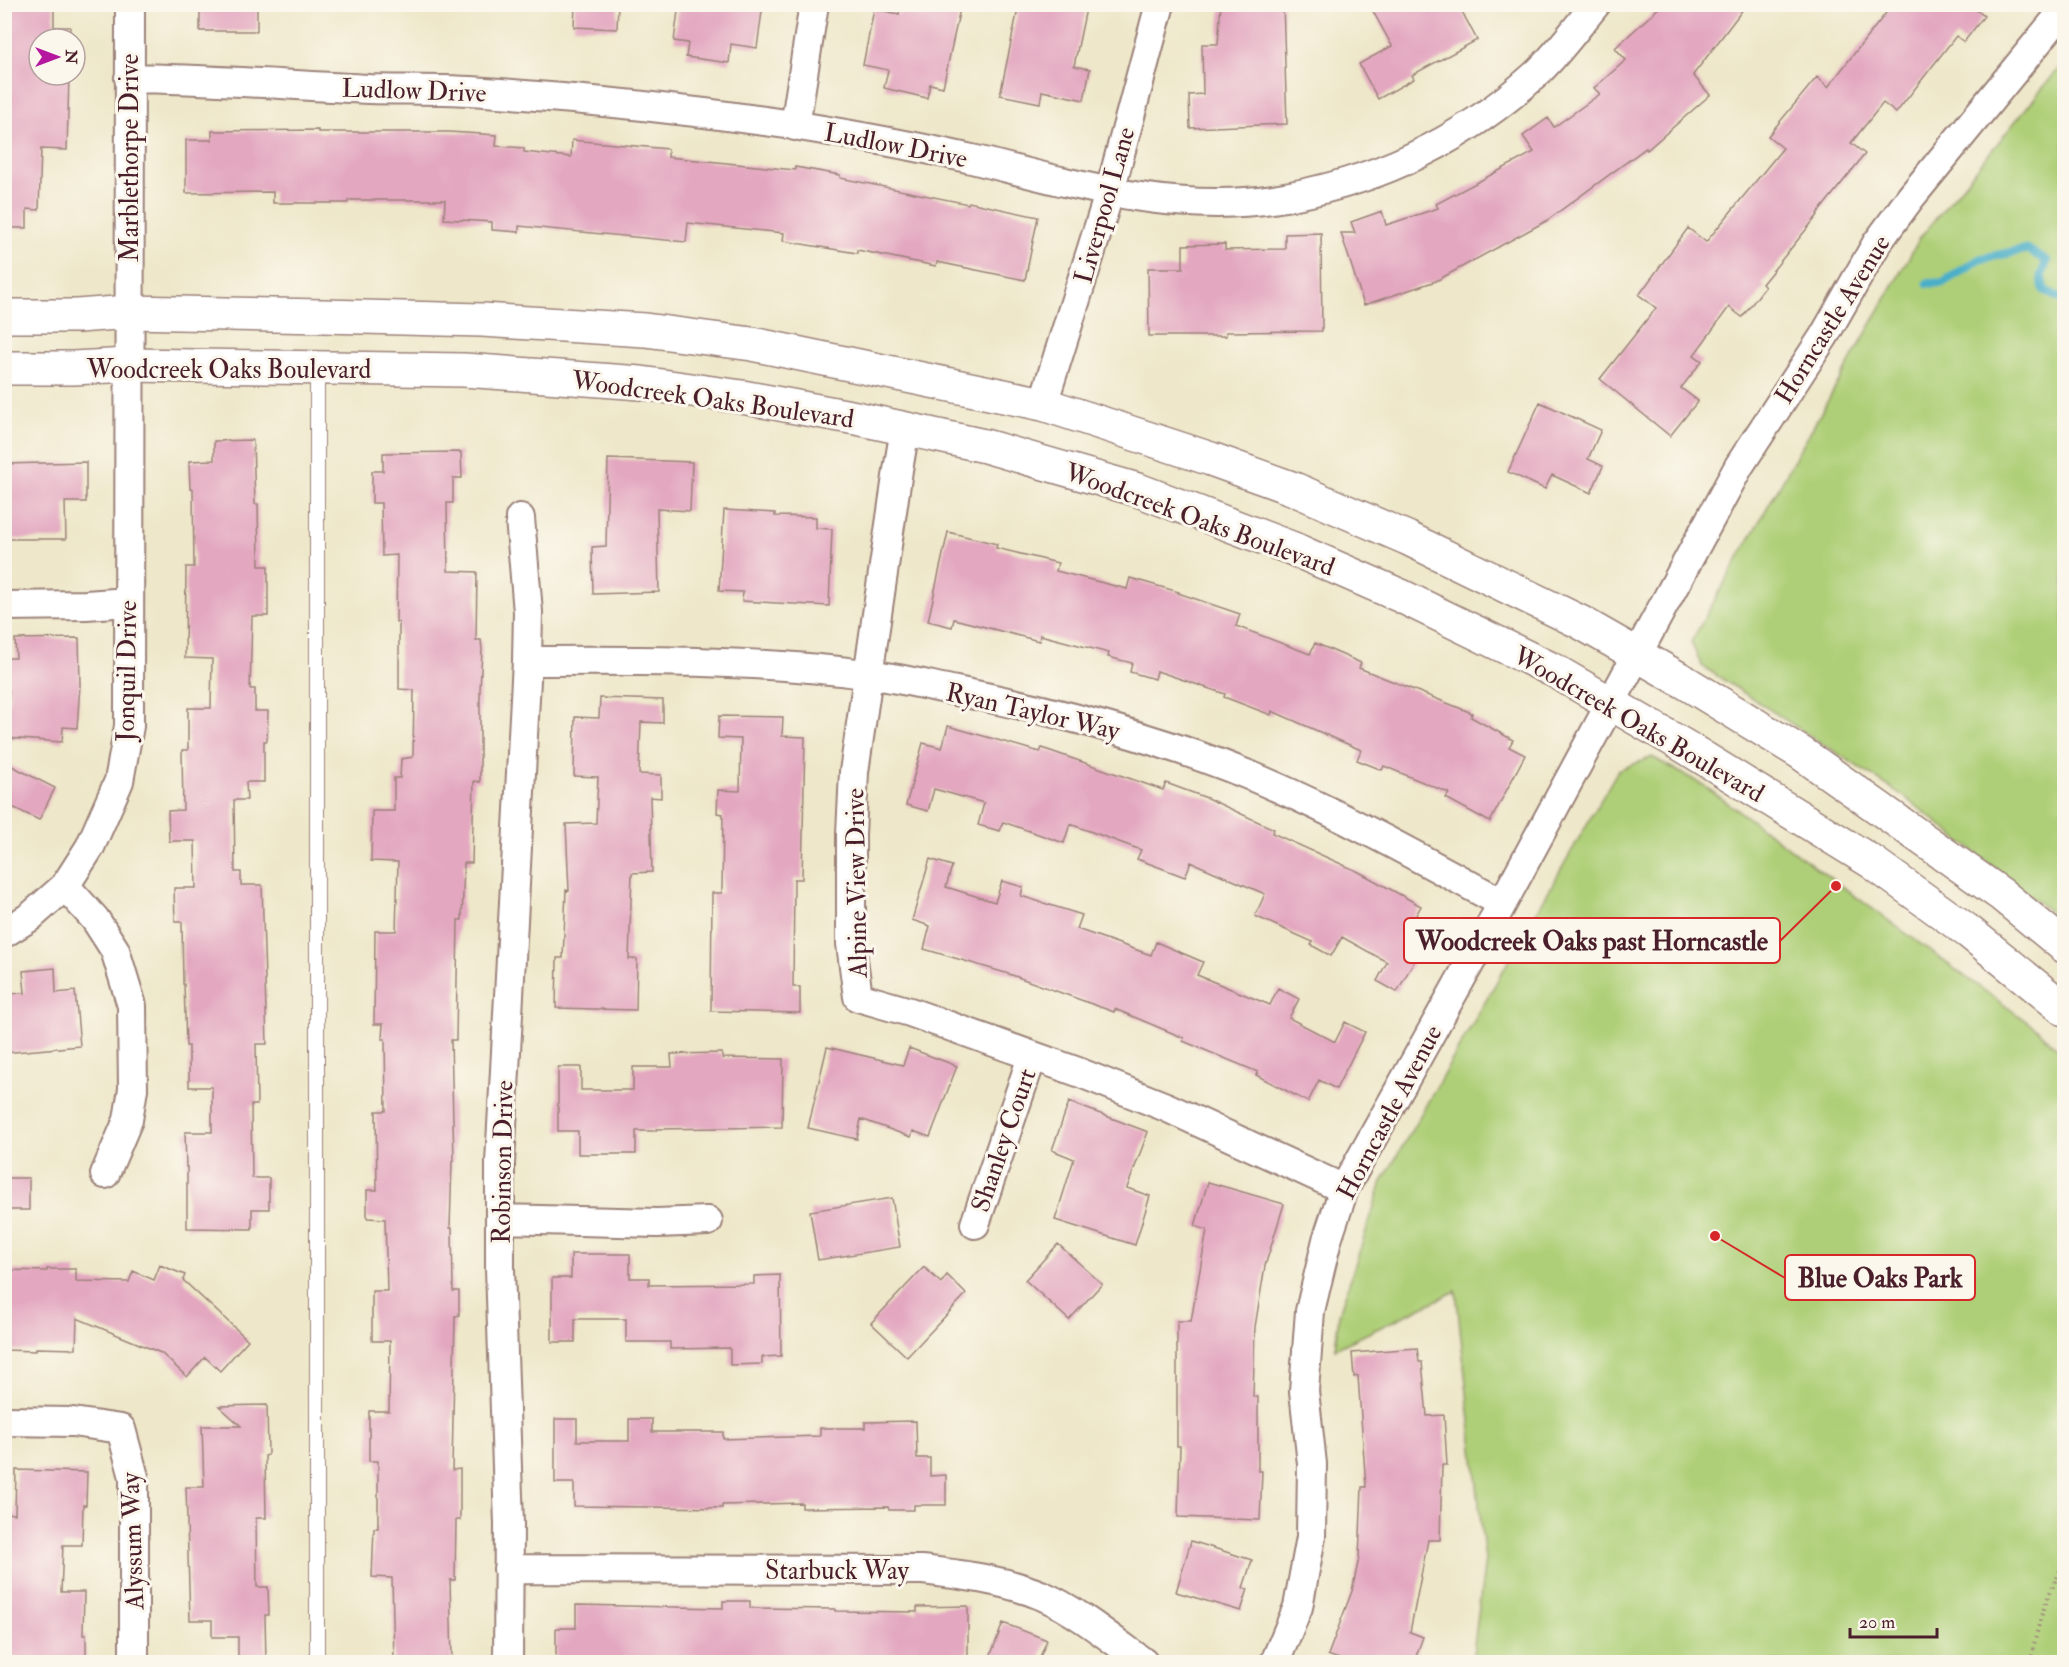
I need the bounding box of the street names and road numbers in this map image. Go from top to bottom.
street label: Marblethorpe Drive [114,54,147,262]
street label: Ludlow Drive [341,72,487,110]
street label: Ludlow Drive [822,116,970,176]
street label: Liverpool Lane [1067,123,1144,287]
street label: Horncastle Avenue [1768,229,1898,410]
street label: Woodcreek Oaks Boulevard [86,354,372,386]
street label: Woodcreek Oaks Boulevard [569,364,856,436]
street label: Woodcreek Oaks Boulevard [1059,456,1339,584]
street label: Jonquil Drive [110,600,144,743]
street label: Woodcreek Oaks Boulevard [1506,639,1770,810]
street label: Ryan Taylor Way [943,676,1123,748]
street label: Alpine View Drive [839,788,876,979]
street label: Horncastle Avenue [1330,1020,1449,1205]
street label: Shanley Court [964,1064,1043,1216]
street label: Robinson Drive [486,1080,520,1244]
street label: Alyssum Way [115,1471,151,1611]
street label: Starbuck Way [765,1555,909,1587]

